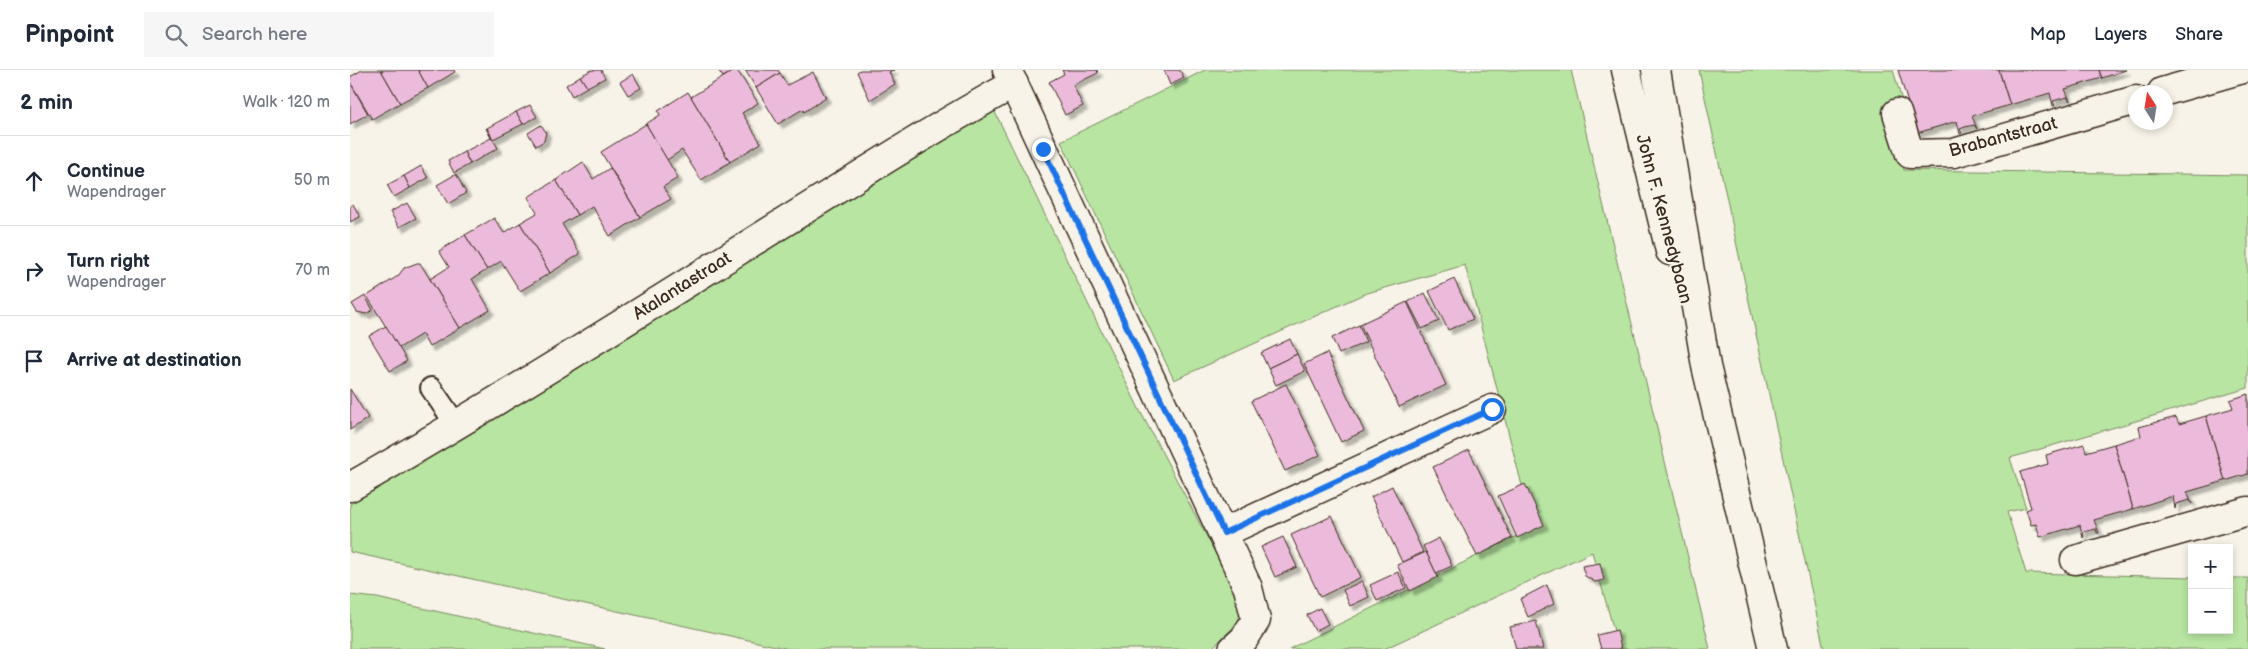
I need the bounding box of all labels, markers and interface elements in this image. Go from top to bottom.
search box [144,12,494,57]
text: Pinpoint [25,20,114,49]
icon: search [162,21,190,49]
text: Search here [202,23,307,46]
text: Map [2030,24,2066,45]
text: Layers [2094,24,2147,45]
text: Share [2175,24,2223,45]
north arrow [2128,85,2173,130]
text: 2 min [20,90,73,115]
text: Walk · 120 m [243,93,330,112]
street label: Brabantstraat [1947,112,2060,162]
street label: John F. Kennedybaan [1631,132,1697,306]
route end [1032,138,1055,161]
text: Continue [67,160,145,183]
icon: ahead [20,167,48,195]
text: 50 m [294,171,330,190]
text: Wapendrager [67,183,166,202]
street label: Atalantastraat [629,247,735,325]
text: Turn right [67,250,150,273]
icon: right [20,257,48,285]
text: 70 m [295,261,330,280]
text: Wapendrager [67,273,166,292]
icon: arrive [20,347,48,375]
text: Arrive at destination [67,349,242,372]
route start [1481,398,1504,421]
map controls [2188,544,2233,634]
button: + [2188,544,2233,589]
button: − [2188,589,2233,634]

